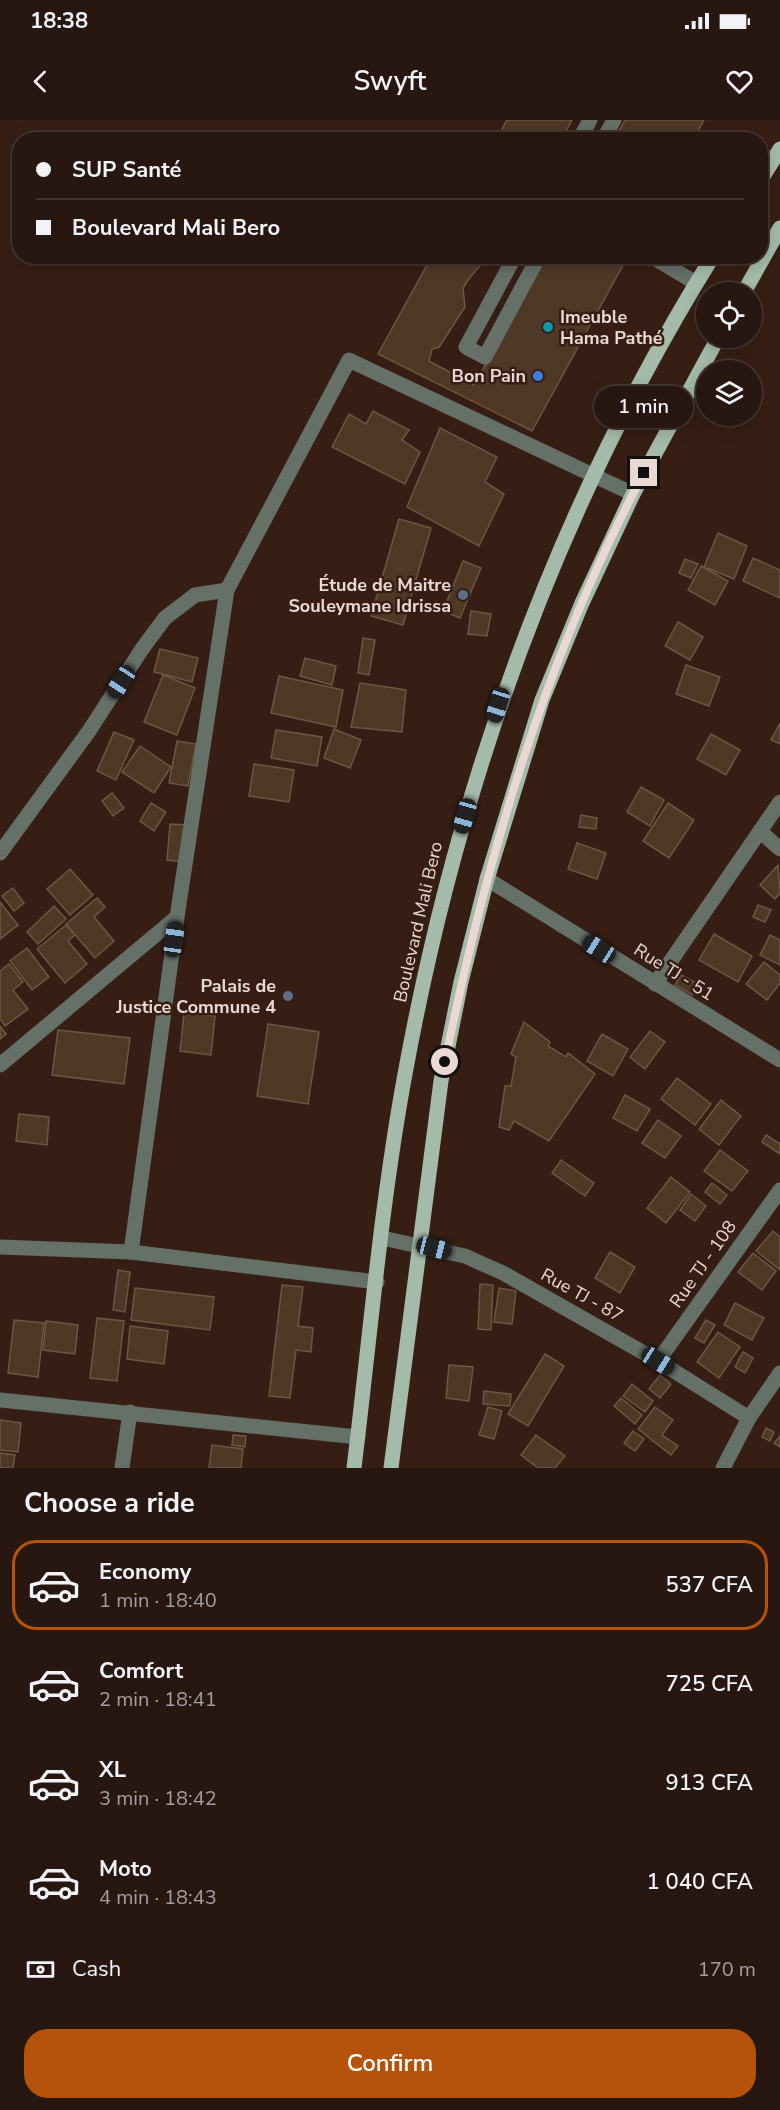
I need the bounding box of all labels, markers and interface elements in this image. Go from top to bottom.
text: 18:38 [30,6,88,36]
text: Swyft [354,63,426,100]
icon: back [24,65,57,98]
icon: heart [723,65,756,98]
text: SUP Santé [72,155,181,185]
text: Boulevard Mali Bero [72,213,280,243]
map controls [696,282,762,426]
button: locate [696,282,762,348]
place label: Imeuble Hama Pathé [560,305,663,350]
marker: Imeuble Hama Pathé [541,320,555,334]
button: layers [696,360,762,426]
place label: Bon Pain [452,364,526,388]
marker: Bon Pain [531,369,545,383]
callout: 1 min [594,386,694,428]
text: 1 min [618,393,669,420]
route end [630,459,657,486]
place label: Étude de Maitre Souleymane Idrissa [288,573,451,618]
marker: Étude de Maitre Souleymane Idrissa [456,588,470,602]
car [104,662,138,702]
car [484,685,512,725]
car [451,796,479,836]
street label: Boulevard Mali Bero [388,839,448,1005]
car [163,920,185,958]
car [579,932,619,966]
street label: Rue TJ - 51 [629,938,719,1006]
place label: Palais de Justice Commune 4 [115,974,276,1019]
marker: Palais de Justice Commune 4 [281,989,295,1003]
route start [431,1048,458,1075]
street label: Rue TJ - 108 [664,1216,742,1312]
car [414,1235,454,1261]
street label: Rue TJ - 87 [537,1263,627,1327]
car [638,1344,678,1378]
text: Choose a ride [24,1485,195,1522]
text: Economy [99,1557,191,1587]
icon: car [27,1558,81,1612]
text: 537 CFA [666,1570,753,1600]
text: 1 min · 18:40 [99,1587,217,1614]
text: Comfort [99,1656,183,1686]
icon: car [27,1657,81,1711]
text: 725 CFA [666,1669,753,1699]
text: 2 min · 18:41 [99,1686,217,1713]
text: XL [99,1755,126,1785]
icon: car [27,1756,81,1810]
text: 913 CFA [666,1768,753,1798]
text: 3 min · 18:42 [99,1785,217,1812]
text: Moto [99,1854,152,1884]
icon: car [27,1855,81,1909]
text: 1 040 CFA [647,1867,753,1897]
text: 4 min · 18:43 [99,1884,217,1911]
icon: cash [24,1953,57,1986]
text: Cash [72,1954,121,1984]
text: 170 m [698,1956,756,1983]
button: Confirm [24,2029,756,2098]

